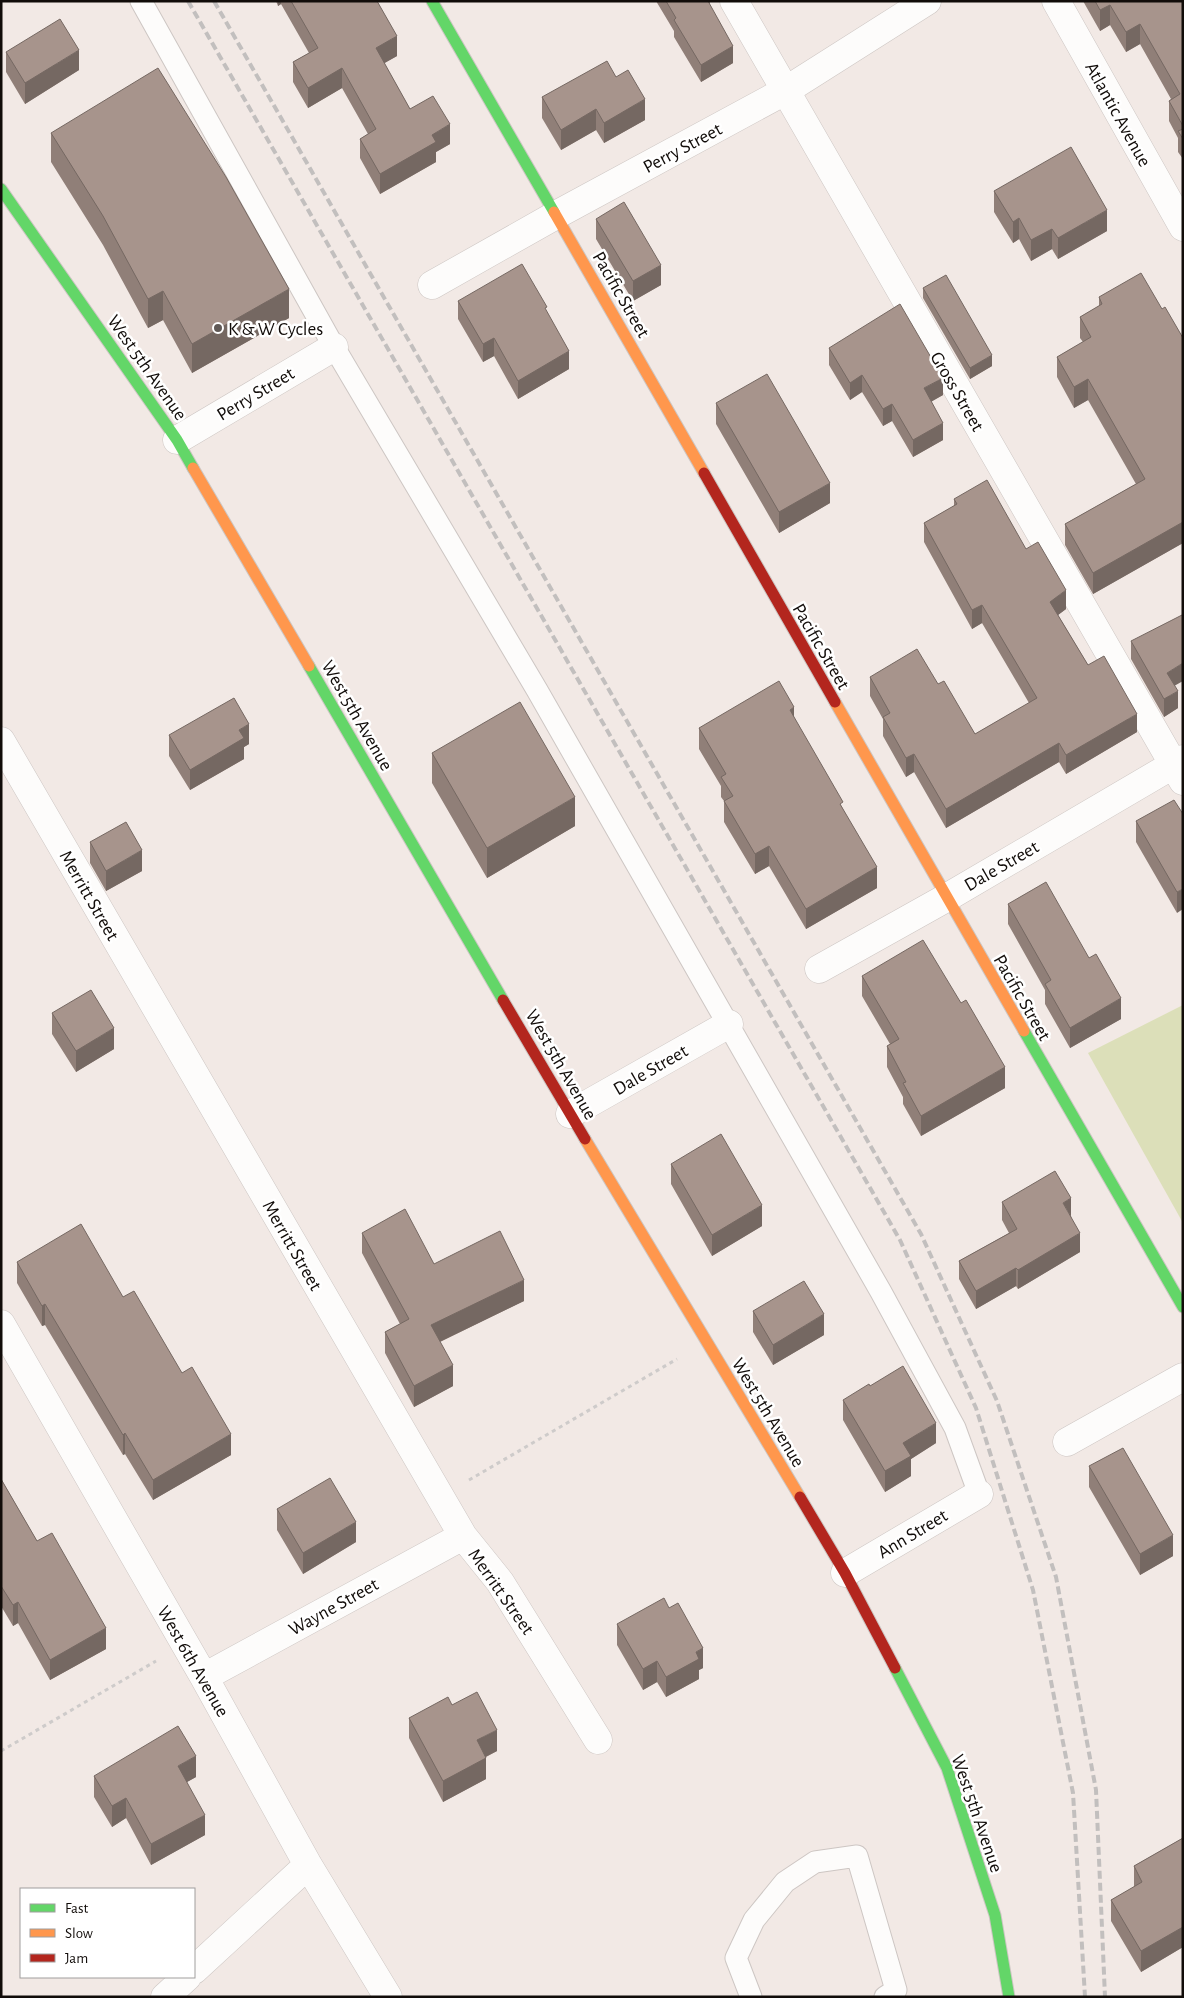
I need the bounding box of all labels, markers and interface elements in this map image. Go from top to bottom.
street label: Atlantic Avenue [1081,59,1154,170]
street label: Perry Street [640,120,725,177]
street label: Pacific Street [589,249,653,341]
street label: West 5th Avenue [104,312,190,424]
place label: K & W Cycles [228,320,323,339]
marker: K & W Cycles [212,322,224,334]
street label: Gross Street [926,349,987,435]
street label: Perry Street [214,364,298,425]
street label: Pacific Street [789,601,853,693]
street label: West 5th Avenue [318,658,396,774]
street label: Dale Street [961,837,1042,895]
street label: Merritt Street [55,848,122,944]
street label: Pacific Street [990,952,1054,1044]
street label: West 5th Avenue [522,1007,600,1123]
street label: Dale Street [610,1041,691,1099]
street label: Merritt Street [258,1198,325,1294]
street label: West 5th Avenue [728,1355,808,1471]
street label: Ann Street [874,1506,951,1563]
street label: Merritt Street [464,1545,537,1638]
street label: Wayne Street [286,1575,382,1640]
street label: West 6th Avenue [153,1603,232,1720]
street label: West 5th Avenue [947,1752,1006,1875]
legend [20,1888,195,1978]
text: Fast [65,1901,89,1916]
text: Slow [65,1926,93,1941]
text: Jam [65,1951,88,1966]

